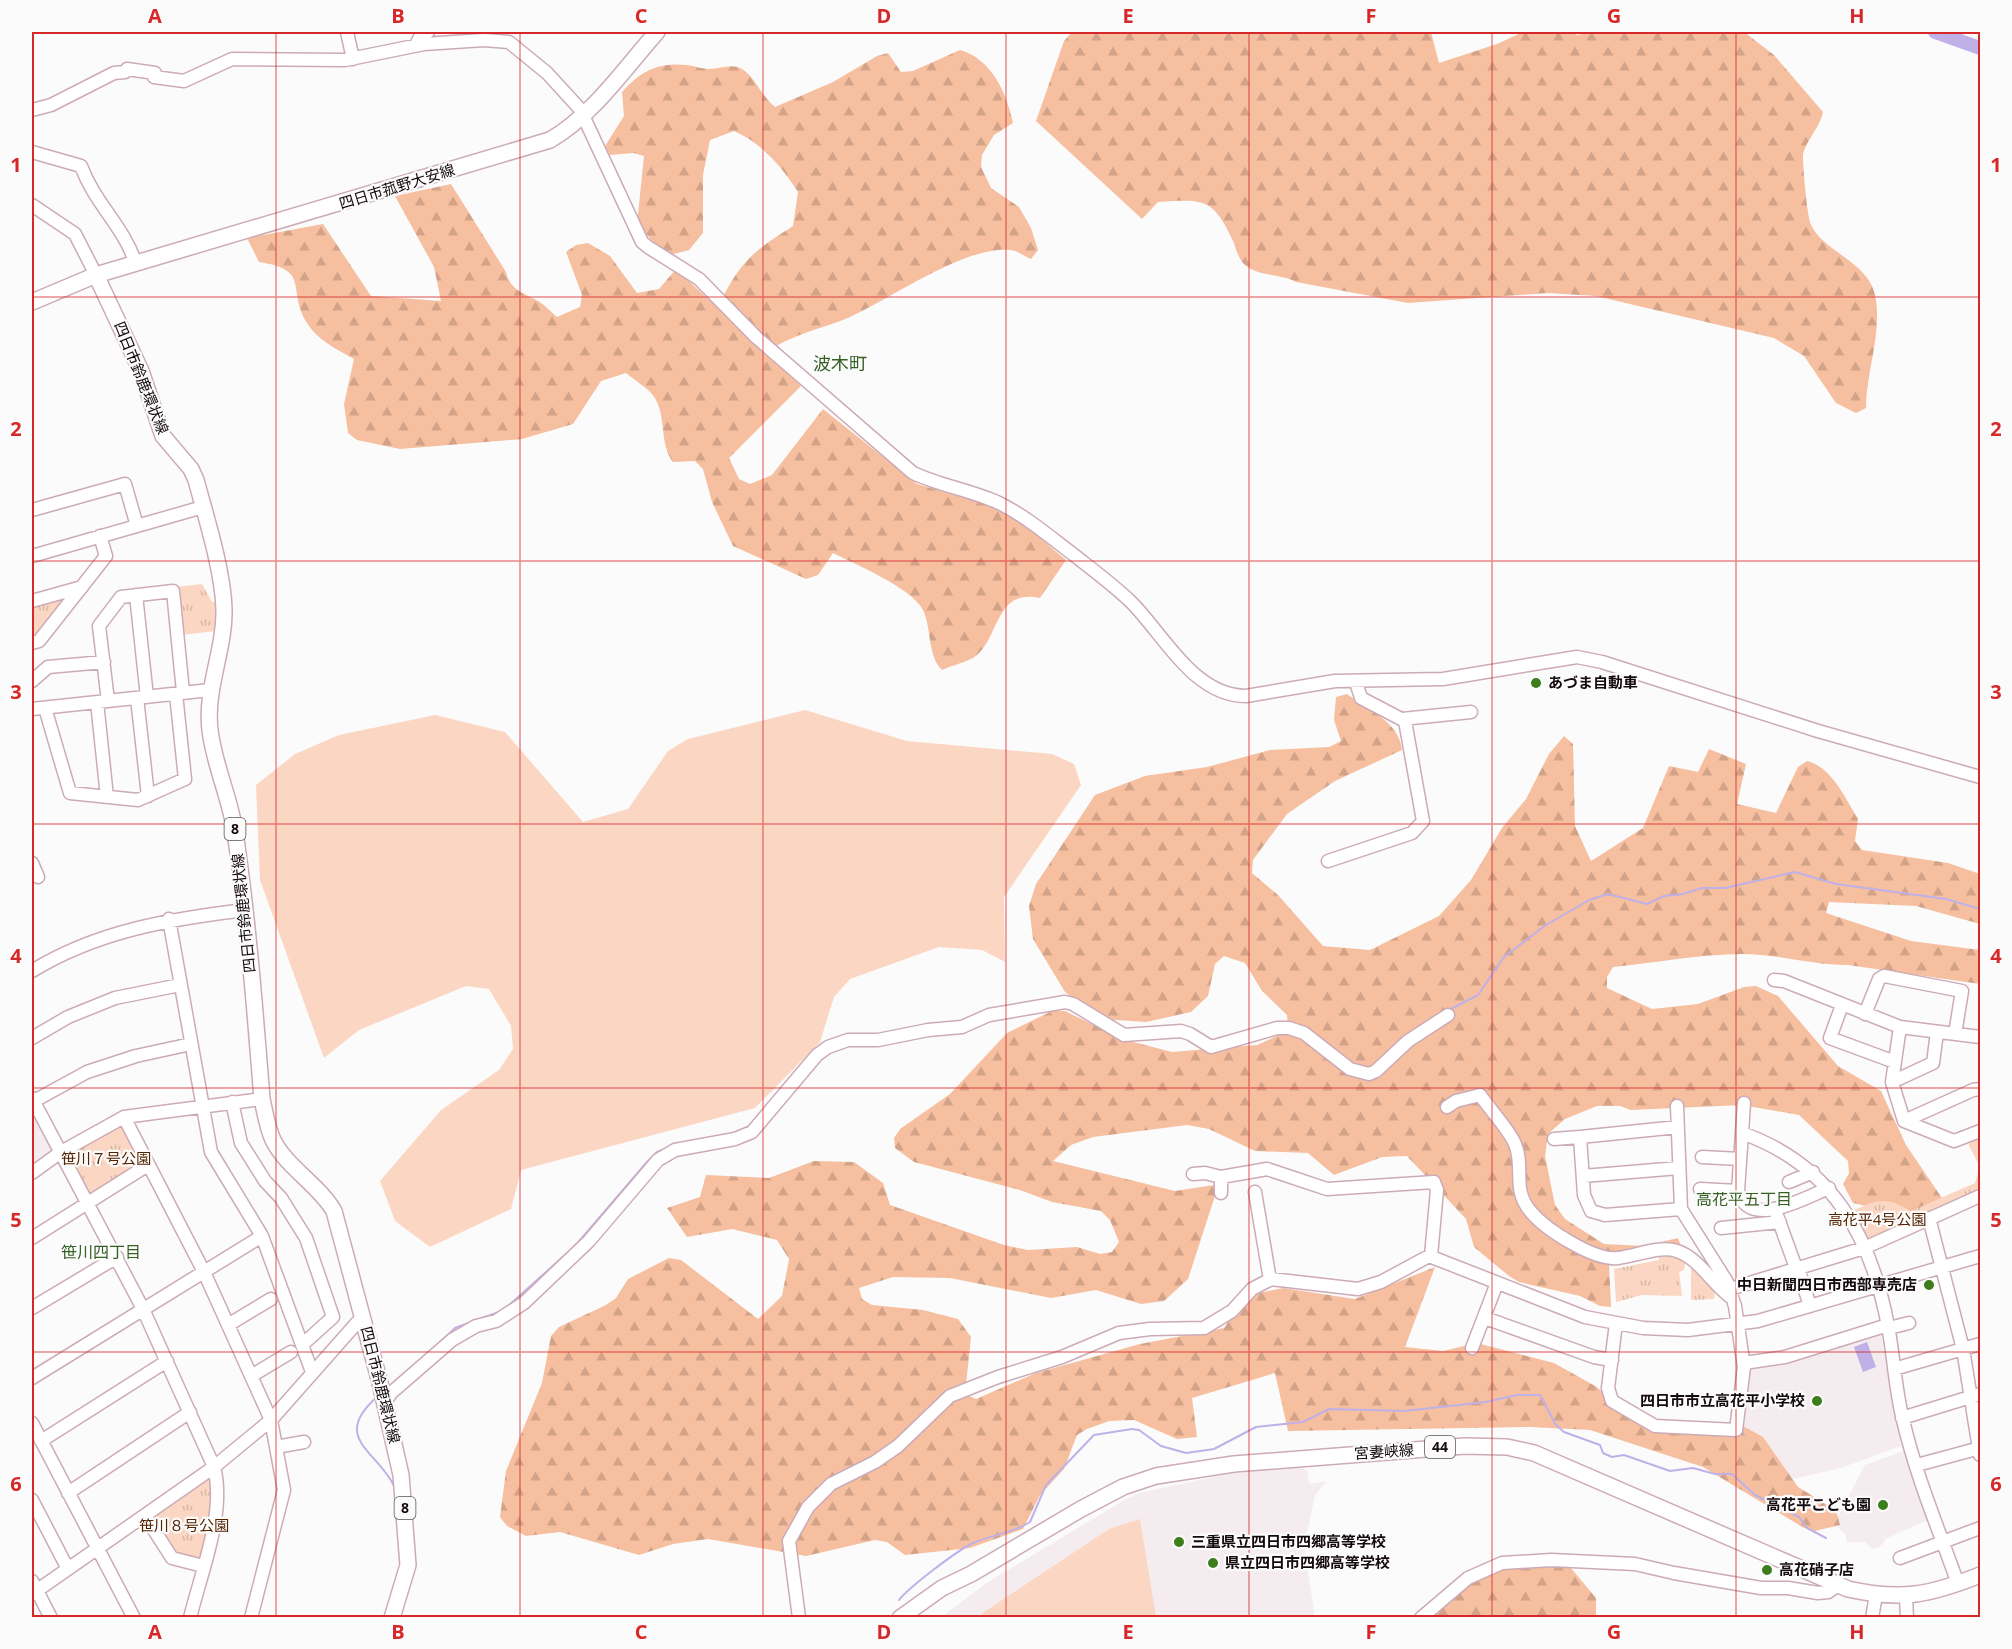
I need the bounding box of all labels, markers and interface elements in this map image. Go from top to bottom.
text: A [148,2,162,29]
text: B [391,2,405,29]
text: C [635,2,648,29]
text: D [877,2,891,29]
text: E [1122,2,1134,29]
text: F [1366,2,1376,29]
text: G [1607,2,1621,29]
text: H [1849,2,1865,29]
text: 1 [10,151,22,178]
text: 1 [1990,151,2002,178]
street label: 四日市菰野大安線 [336,159,457,213]
street label: 四日市鈴鹿環状線 [110,318,174,437]
district label: 波木町 [813,351,867,375]
text: 2 [10,415,22,442]
text: 2 [1990,415,2002,442]
place label: あづま自動車 [1548,672,1638,692]
marker: あづま自動車 [1529,676,1543,690]
text: 3 [10,678,22,705]
text: 3 [1990,678,2002,705]
road number: 8 [224,818,246,840]
street label: 四日市鈴鹿環状線 [227,852,259,974]
text: 4 [10,942,22,969]
text: 4 [1990,942,2002,969]
park label: 笹川７号公園 [61,1148,151,1168]
district label: 高花平五丁目 [1696,1188,1792,1210]
text: 5 [10,1206,22,1233]
text: 5 [1990,1206,2002,1233]
park label: 高花平4号公園 [1828,1209,1926,1229]
district label: 笹川四丁目 [61,1241,141,1263]
place label: 中日新聞四日市西部専売店 [1737,1274,1917,1294]
marker: 中日新聞四日市西部専売店 [1922,1278,1936,1292]
street label: 四日市鈴鹿環状線 [357,1324,405,1445]
place label: 四日市市立高花平小学校 [1640,1390,1805,1410]
marker: 四日市市立高花平小学校 [1810,1394,1824,1408]
road number: 44 [1425,1436,1455,1458]
street label: 宮妻峡線 [1353,1439,1415,1463]
text: 6 [10,1470,22,1497]
text: 6 [1990,1470,2002,1497]
place label: 高花平こども園 [1766,1494,1871,1514]
road number: 8 [394,1497,416,1519]
marker: 高花平こども園 [1876,1498,1890,1512]
park label: 笹川８号公園 [139,1515,229,1535]
place label: 三重県立四日市四郷高等学校 [1191,1531,1386,1551]
marker: 三重県立四日市四郷高等学校 [1172,1535,1186,1549]
place label: 県立四日市四郷高等学校 [1225,1552,1390,1572]
marker: 県立四日市四郷高等学校 [1206,1556,1220,1570]
place label: 高花硝子店 [1779,1559,1854,1579]
marker: 高花硝子店 [1760,1563,1774,1577]
text: A [148,1618,162,1645]
text: B [391,1618,405,1645]
text: C [635,1618,648,1645]
text: D [877,1618,891,1645]
text: E [1122,1618,1134,1645]
text: F [1366,1618,1376,1645]
text: G [1607,1618,1621,1645]
text: H [1849,1618,1865,1645]

